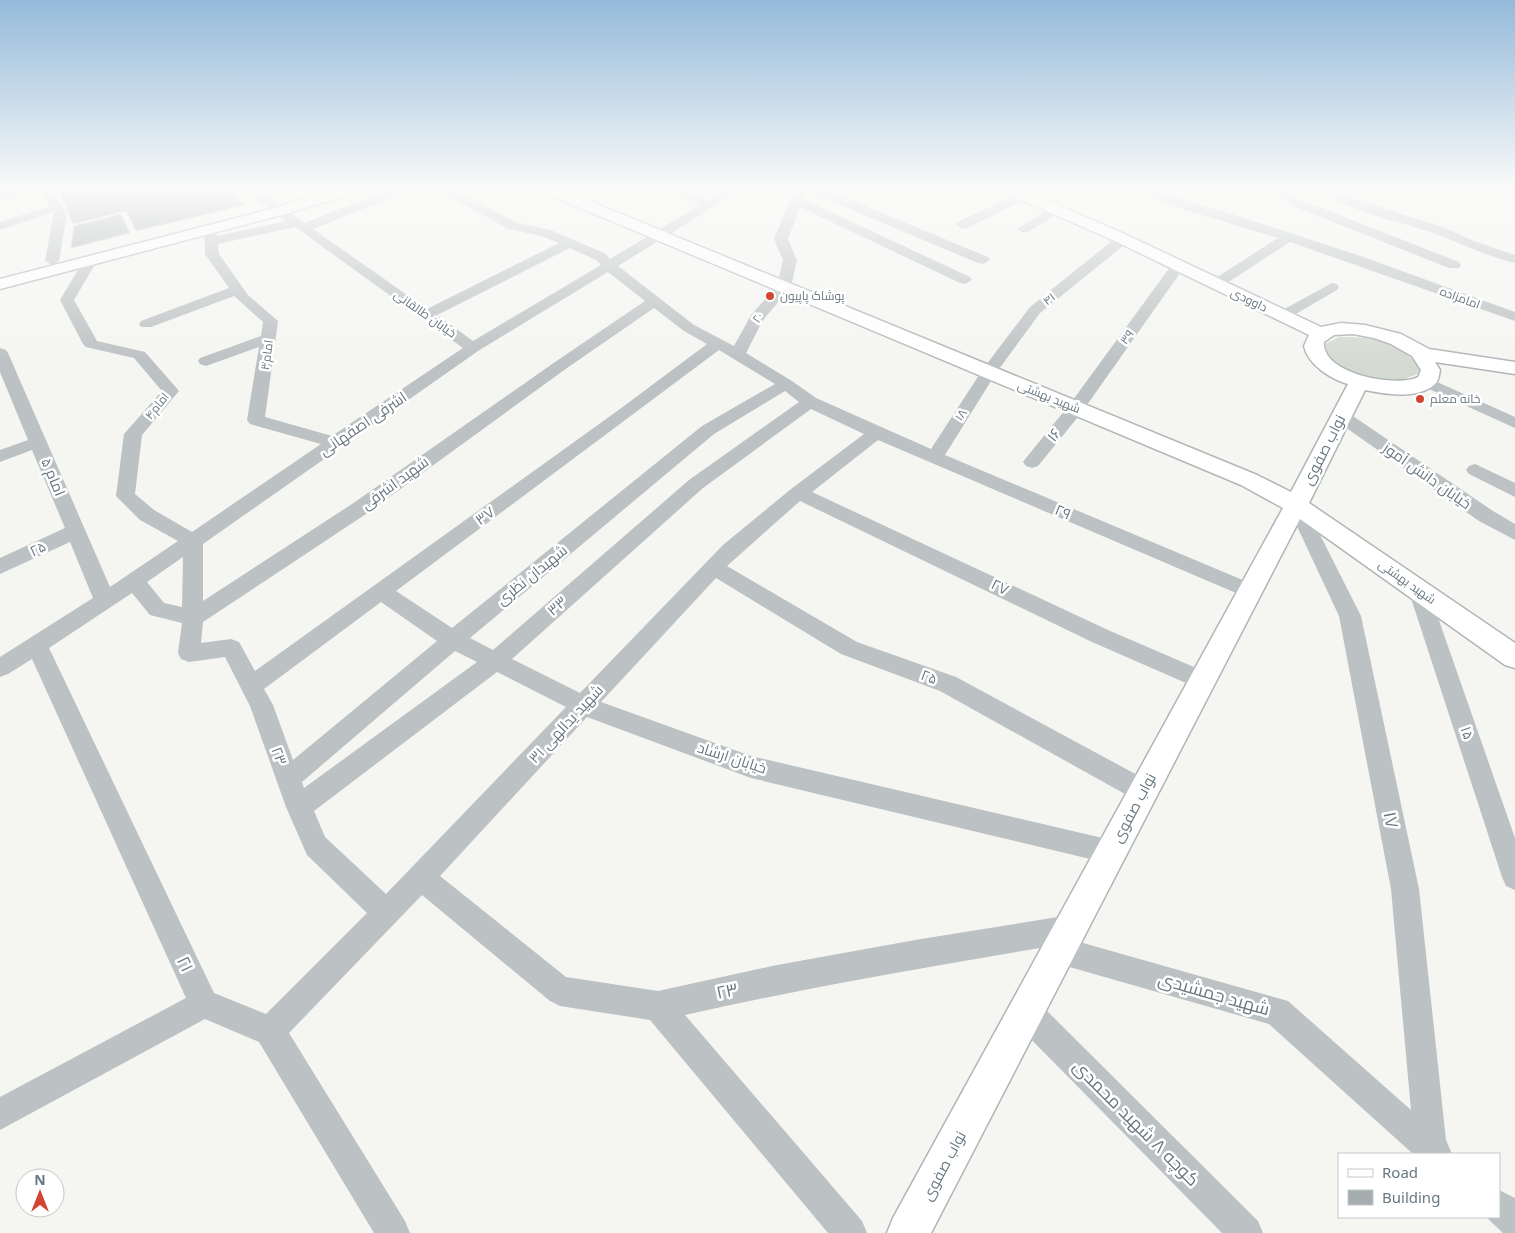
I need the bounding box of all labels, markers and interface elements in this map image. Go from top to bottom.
street label: امامزاده [1438,282,1483,313]
street label: داوودی [1228,283,1270,316]
street label: خیابان طالقانی [391,286,460,341]
place label: پوشاک پاپیون [780,287,845,305]
street label: ۴۱ [1039,288,1059,309]
marker: پوشاک پاپیون [764,290,776,302]
street label: ۲۰ [748,309,767,326]
street label: ۳۹ [1116,326,1138,348]
street label: امام۳ [256,339,277,371]
street label: شهید بهشتی [1015,376,1083,417]
street label: اشرفی اصفهانی [315,387,411,461]
street label: امام۴ [141,389,173,423]
place label: خانه معلم [1430,390,1480,407]
marker: خانه معلم [1414,393,1426,405]
street label: ۱۸ [950,405,971,424]
street label: نواب صفوی [1297,411,1350,489]
street label: ۱۶ [1042,423,1065,445]
street label: خیابان دانش آموز [1378,437,1476,514]
street label: شهید اشرفی [357,451,433,514]
street label: امام ۵ [36,454,71,499]
street label: ۲۹ [1052,499,1075,523]
street label: ۳۷ [471,501,498,529]
street label: ۲۵ [26,536,49,561]
street label: شهیدان نظری [492,539,572,610]
street label: شهید بهشتی [1375,556,1439,608]
street label: ۲۷ [988,573,1013,599]
street label: ۳۳ [542,591,571,619]
street label: ۲۵ [918,664,940,688]
street label: ۳۱ شهید یدالهی [524,680,608,768]
street label: ۱۵ [1456,723,1479,742]
street label: خیابان ارشاد [695,736,769,779]
street label: ۲۳ [267,744,292,768]
street label: نواب صفوی [1106,769,1161,846]
street label: ۱۷ [1379,809,1405,830]
street label: ۲۱ [172,952,200,975]
street label: شهید جمشیدی [1156,966,1273,1020]
street label: ۲۳ [714,976,740,1004]
street label: کوچه ۸ شهید محمدی [1068,1054,1205,1191]
street label: نواب صفوی [916,1127,971,1204]
legend [1338,1153,1500,1218]
text: Road [1382,1162,1418,1182]
north arrow [15,1168,65,1218]
text: N [34,1170,46,1189]
text: Building [1382,1187,1440,1207]

